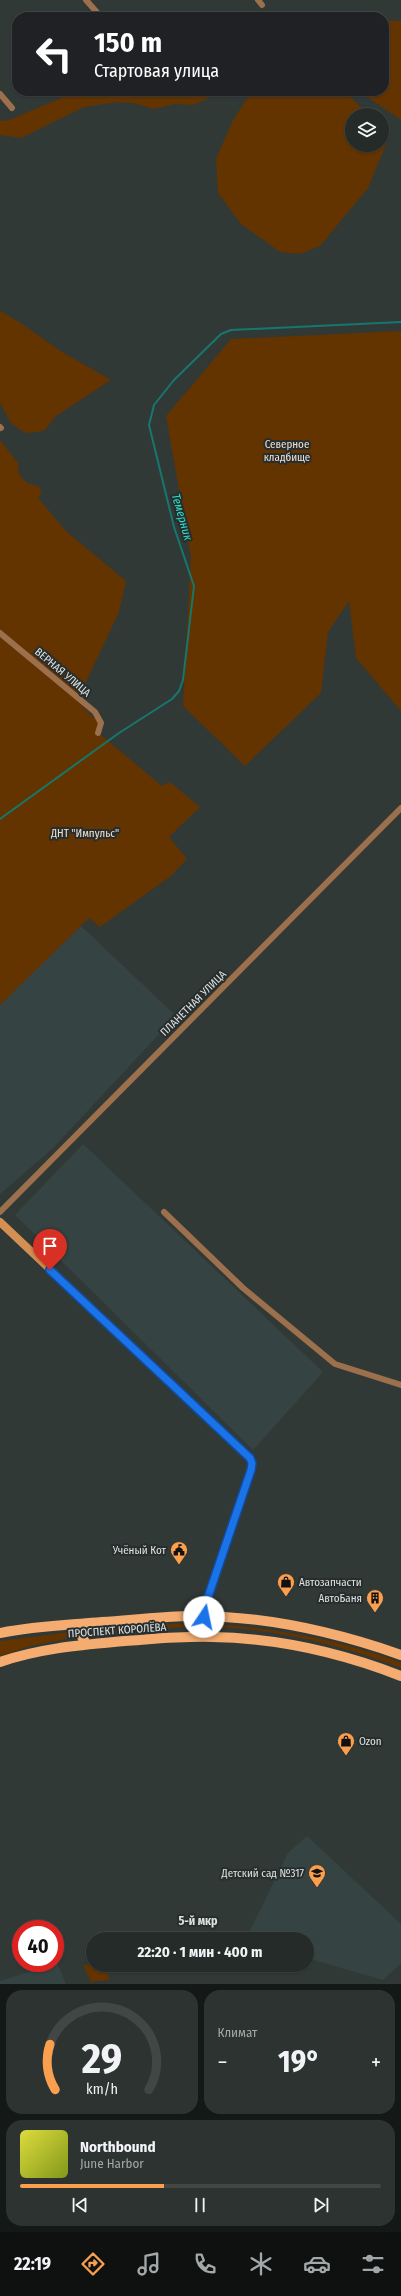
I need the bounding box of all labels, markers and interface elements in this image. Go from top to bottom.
text: 150 m [94,26,162,59]
icon: left [28,28,80,80]
text: Стартовая улица [94,60,219,82]
map controls [345,108,389,152]
button: layers [345,108,389,152]
park label: Северное кладбище [264,438,310,464]
water label: Темерник [169,492,195,542]
street label: ВЕРНАЯ УЛИЦА [32,645,93,700]
park label: ДНТ "Импульс" [50,827,119,840]
street label: ПЛАНЕТНАЯ УЛИЦА [158,968,229,1039]
pin [33,1229,67,1270]
icon: arrive [39,1235,61,1257]
public building icon: Учёный Кот [169,1540,189,1565]
place label: Учёный Кот [112,1544,167,1557]
shop icon: Автозапчасти [276,1572,296,1597]
place label: Автозапчасти [299,1576,362,1589]
building icon: АвтоБаня [365,1588,385,1613]
place label: АвтоБаня [318,1592,362,1605]
position arrow [183,1596,225,1638]
street label: ПРОСПЕКТ КОРОЛЁВА [67,1621,167,1640]
shop icon: Ozon [336,1731,356,1756]
place label: Ozon [359,1735,382,1748]
school or university icon: Детский сад №317 [307,1863,327,1888]
place label: Детский сад №317 [221,1867,305,1880]
district label: 5-й мкр [178,1914,218,1928]
speed limit sign: 40 [12,1920,64,1972]
text: 22:20 · 1 мин · 400 m [137,1943,263,1961]
text: Климат [218,2025,257,2040]
text: 29 [80,2034,122,2084]
text: 19° [278,2044,320,2080]
text: − [218,2049,227,2076]
text: + [371,2049,381,2076]
text: km/h [86,2081,118,2098]
text: Northbound [80,2138,156,2156]
text: June Harbor [80,2156,144,2171]
icon: previous [69,2194,91,2216]
icon: pause [189,2194,211,2216]
icon: next [310,2194,332,2216]
icon: directions [79,2250,107,2278]
icon: music [135,2250,163,2278]
icon: phone [191,2250,219,2278]
icon: climate [247,2250,275,2278]
icon: car [303,2250,331,2278]
icon: filters [359,2250,387,2278]
text: 22:19 [14,2253,51,2275]

